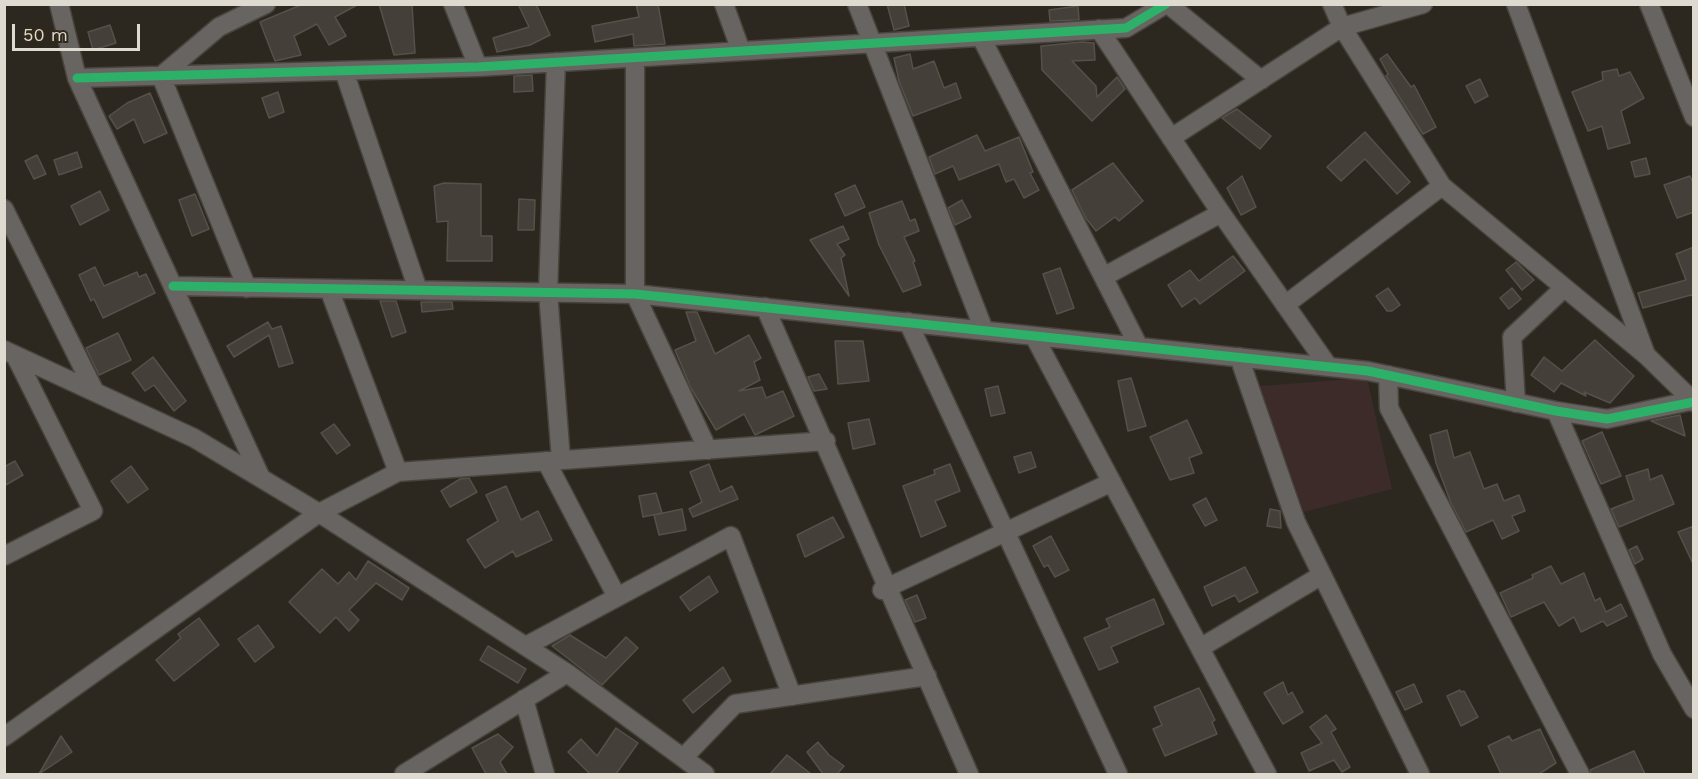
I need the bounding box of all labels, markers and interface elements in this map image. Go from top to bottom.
scale bar [15,12,142,50]
text: 50 m [23,24,68,45]

